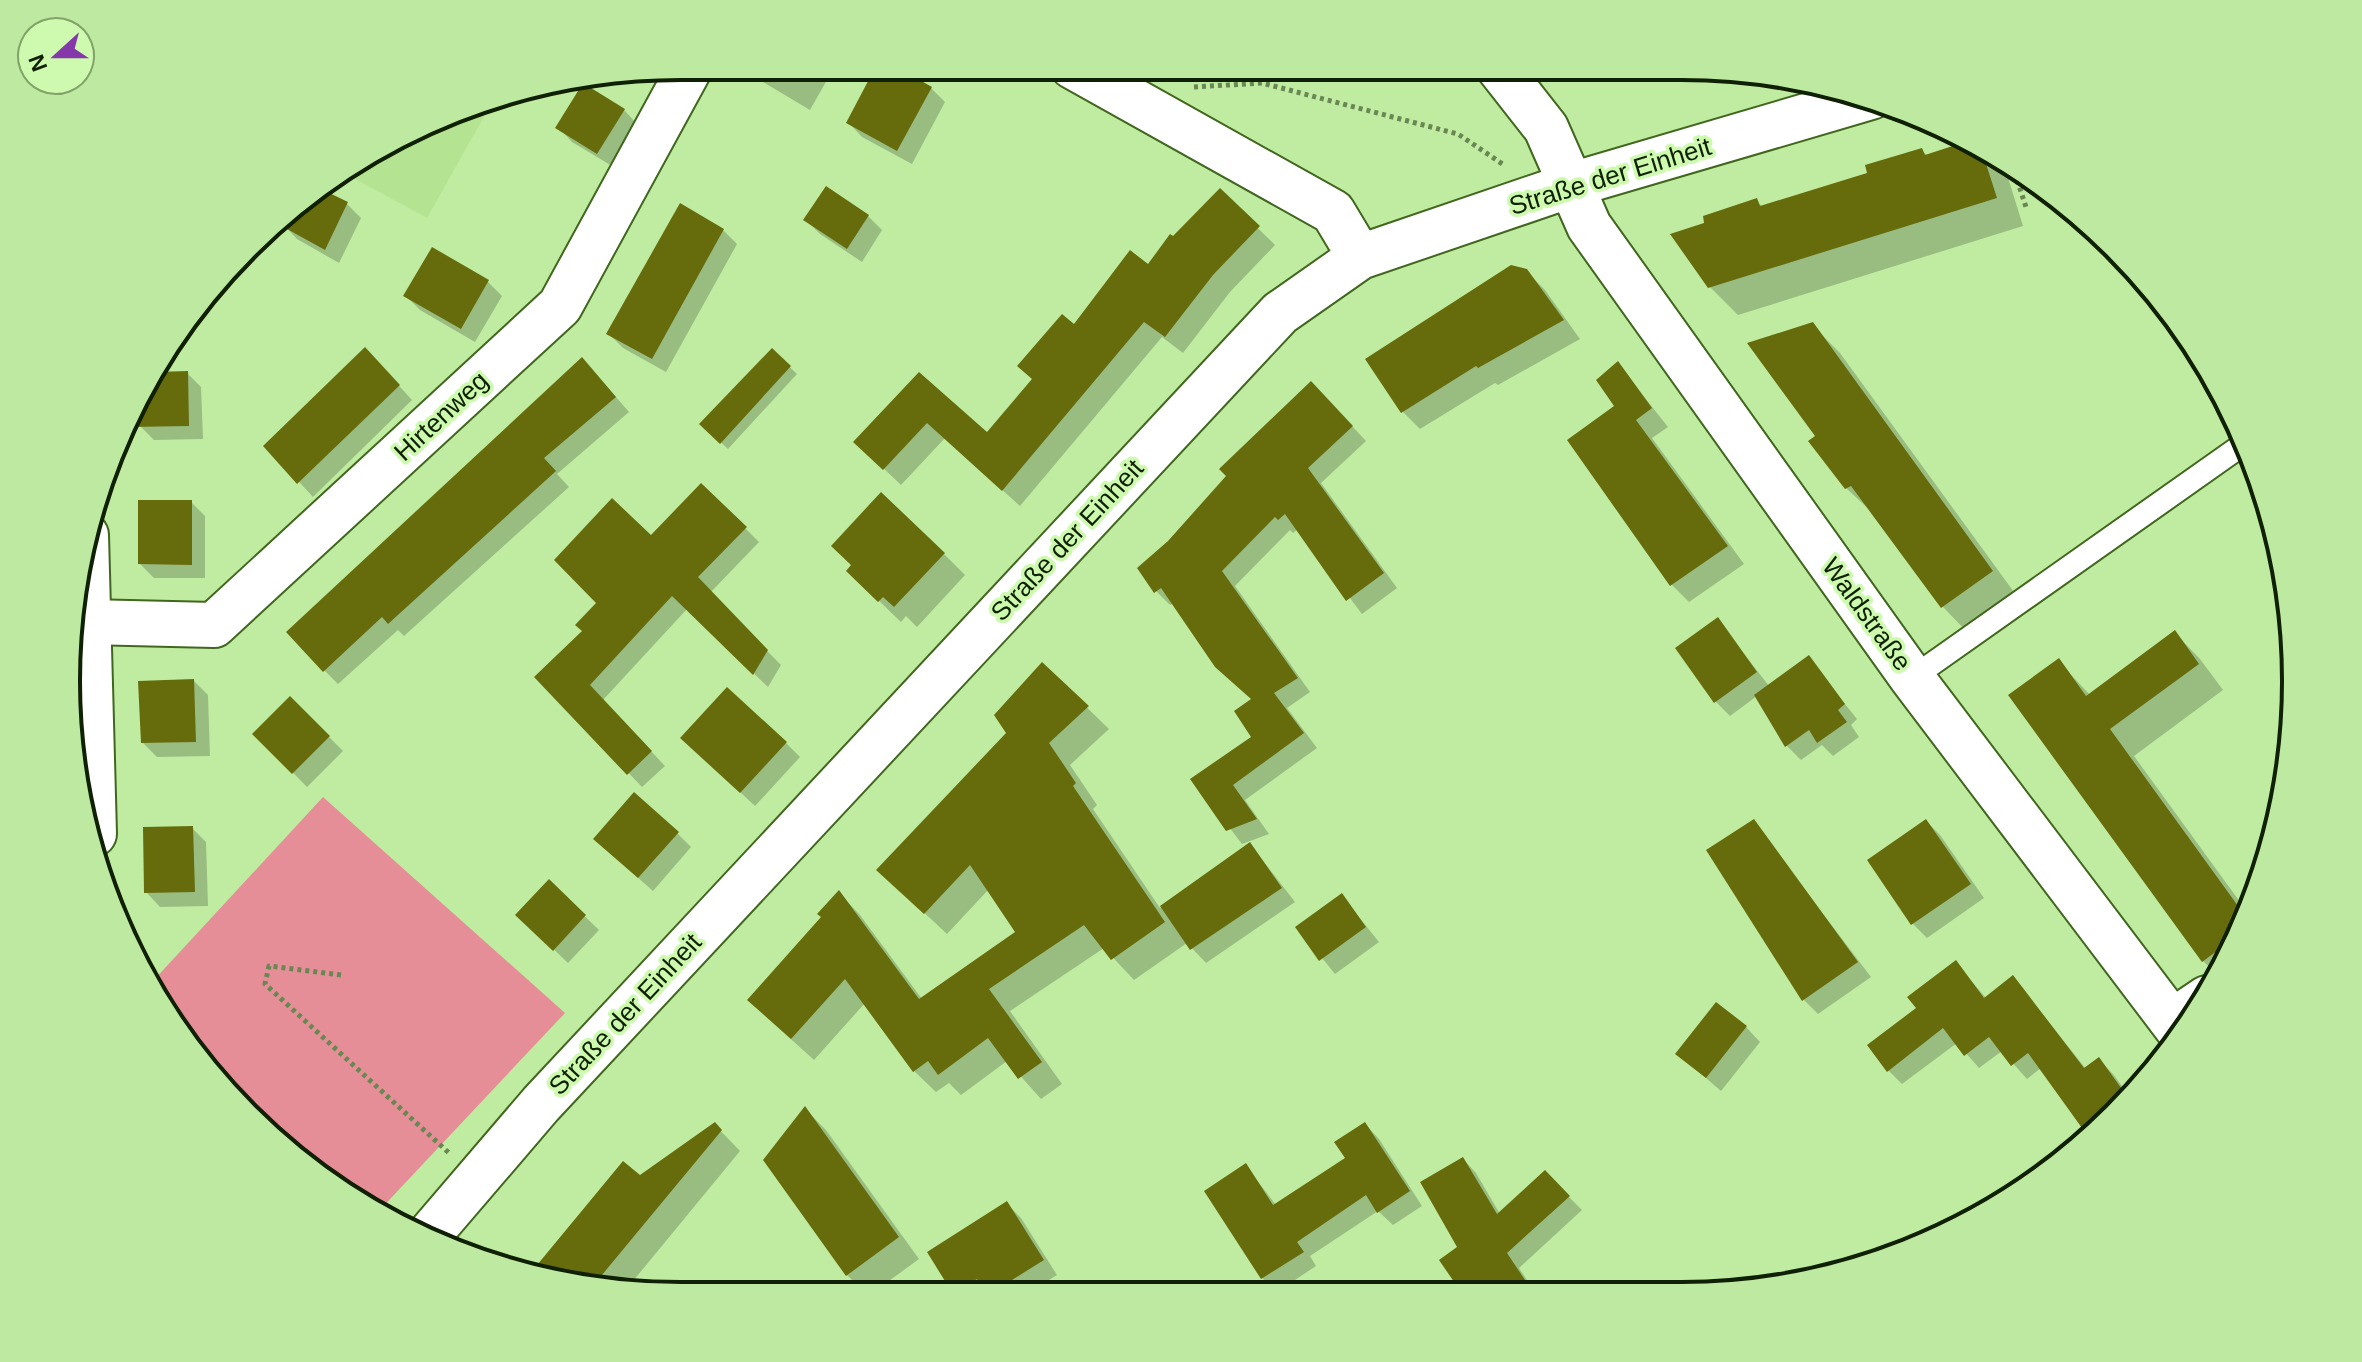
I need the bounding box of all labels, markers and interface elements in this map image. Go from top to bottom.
north arrow [16,16,96,96]
text: N [23,51,52,75]
street label: Straße der Einheit [1505,131,1715,221]
street label: Hirtenweg [388,365,494,467]
street label: Straße der Einheit [985,453,1150,627]
street label: Waldstraße [1816,552,1918,676]
street label: Straße der Einheit [543,927,708,1101]

